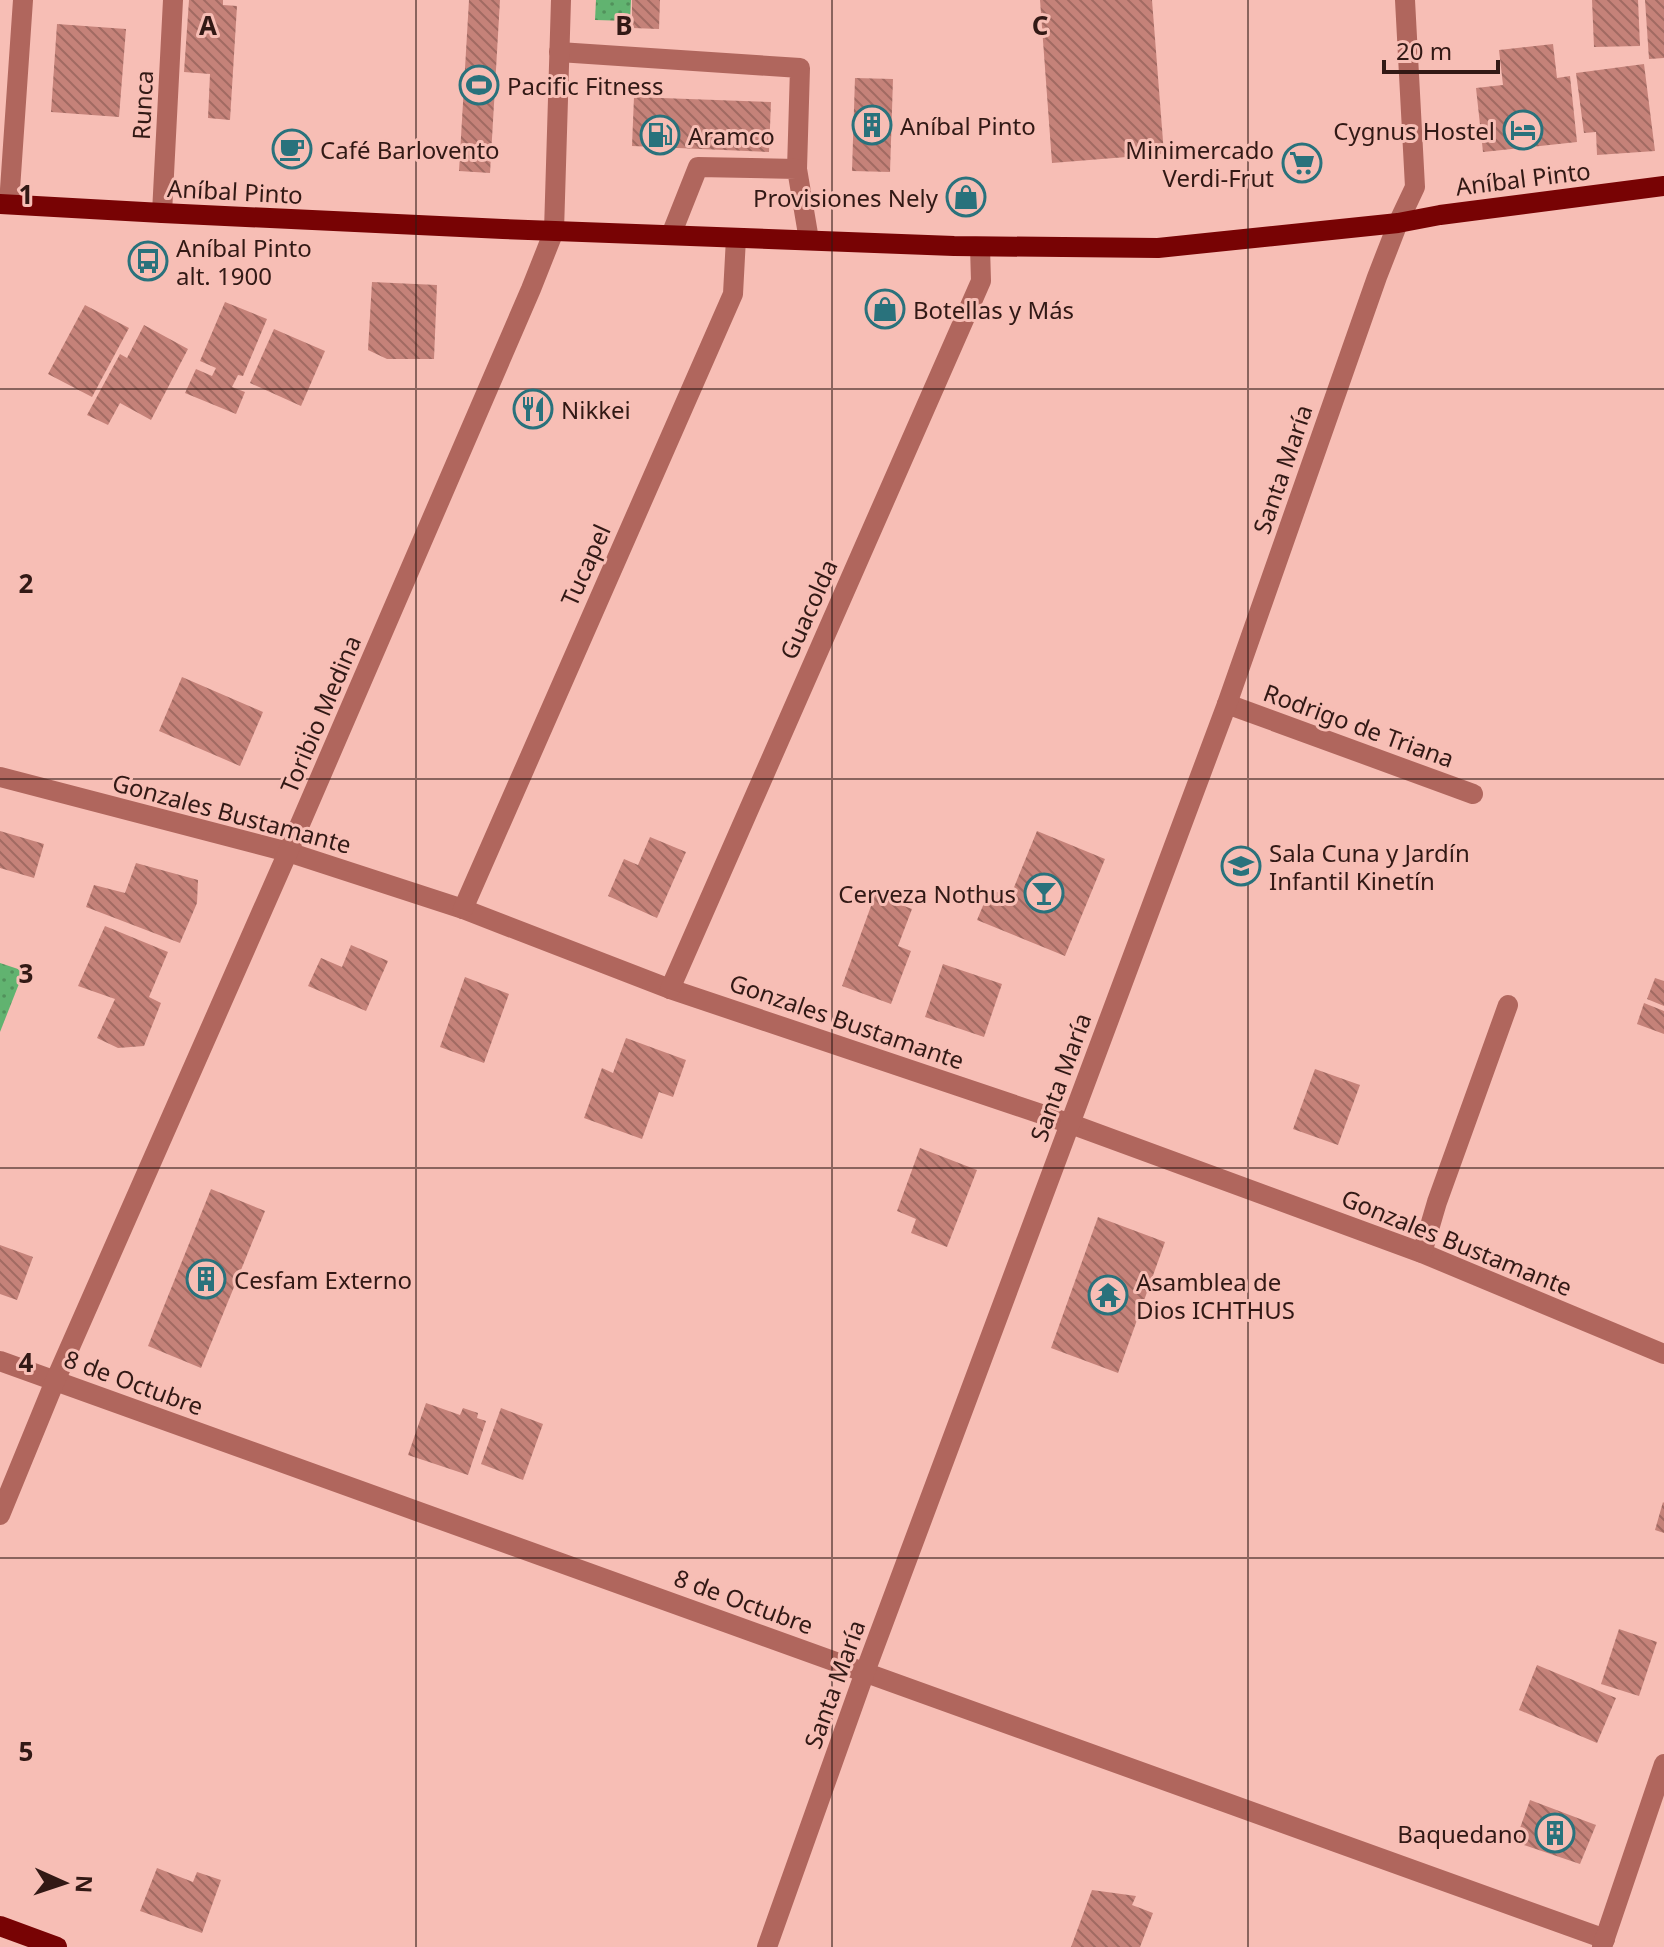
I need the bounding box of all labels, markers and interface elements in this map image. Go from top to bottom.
text: A [199,7,217,43]
text: B [615,7,633,43]
text: C [1032,7,1048,43]
scale bar [1384,24,1498,74]
text: 20 m [1396,34,1452,67]
sports icon: Pacific Fitness [458,64,500,106]
street label: Runca [124,69,160,141]
place label: Pacific Fitness [507,69,664,102]
building icon: Aníbal Pinto [851,104,893,146]
place label: Aníbal Pinto [900,109,1036,142]
hotel icon: Cygnus Hostel [1502,109,1544,151]
fuel station icon: Aramco [639,114,681,156]
place label: Cygnus Hostel [1333,114,1495,147]
place label: Aramco [688,119,775,152]
cafe icon: Café Barlovento [271,128,313,170]
place label: Café Barlovento [320,133,500,166]
place label: Minimercado Verdi-Frut [1125,133,1274,194]
supermarket icon: Minimercado Verdi-Frut [1281,142,1323,184]
street label: Aníbal Pinto [1454,153,1592,203]
street label: Aníbal Pinto [166,171,304,211]
text: 1 [19,176,33,212]
shop icon: Provisiones Nely [945,176,987,218]
place label: Provisiones Nely [753,181,939,214]
place label: Aníbal Pinto alt. 1900 [176,231,312,292]
bus stop icon: Aníbal Pinto alt. 1900 [127,240,169,282]
shop icon: Botellas y Más [864,288,906,330]
place label: Botellas y Más [913,293,1074,326]
restaurant icon: Nikkei [512,388,554,430]
place label: Nikkei [561,393,631,426]
street label: Santa María [1244,400,1320,538]
street label: Tucapel [552,519,618,611]
street label: Guacolda [771,554,845,664]
text: 2 [19,565,34,601]
street label: Toribio Medina [272,630,368,798]
street label: Rodrigo de Triana [1259,675,1459,775]
street label: Gonzales Bustamante [109,765,355,861]
place label: Sala Cuna y Jardín Infantil Kinetín [1269,836,1470,897]
school or university icon: Sala Cuna y Jardín Infantil Kinetín [1220,845,1262,887]
bar icon: Cerveza Nothus [1023,872,1065,914]
place label: Cerveza Nothus [838,877,1016,910]
text: 3 [19,955,33,991]
street label: Gonzales Bustamante [725,965,969,1077]
street label: Santa María [1021,1008,1099,1146]
street label: Gonzales Bustamante [1337,1181,1577,1303]
building icon: Cesfam Externo [185,1258,227,1300]
place label: Cesfam Externo [234,1263,412,1296]
place label: Asamblea de Dios ICHTHUS [1136,1265,1295,1326]
temple icon: Asamblea de Dios ICHTHUS [1087,1274,1129,1316]
street label: 8 de Octubre [60,1342,208,1422]
text: 4 [19,1344,34,1380]
street label: 8 de Octubre [670,1561,818,1641]
street label: Santa María [795,1615,873,1753]
text: 5 [19,1733,33,1769]
building icon: Baquedano [1534,1812,1576,1854]
place label: Baquedano [1397,1817,1527,1850]
north arrow [24,1843,104,1923]
text: N [70,1874,100,1894]

